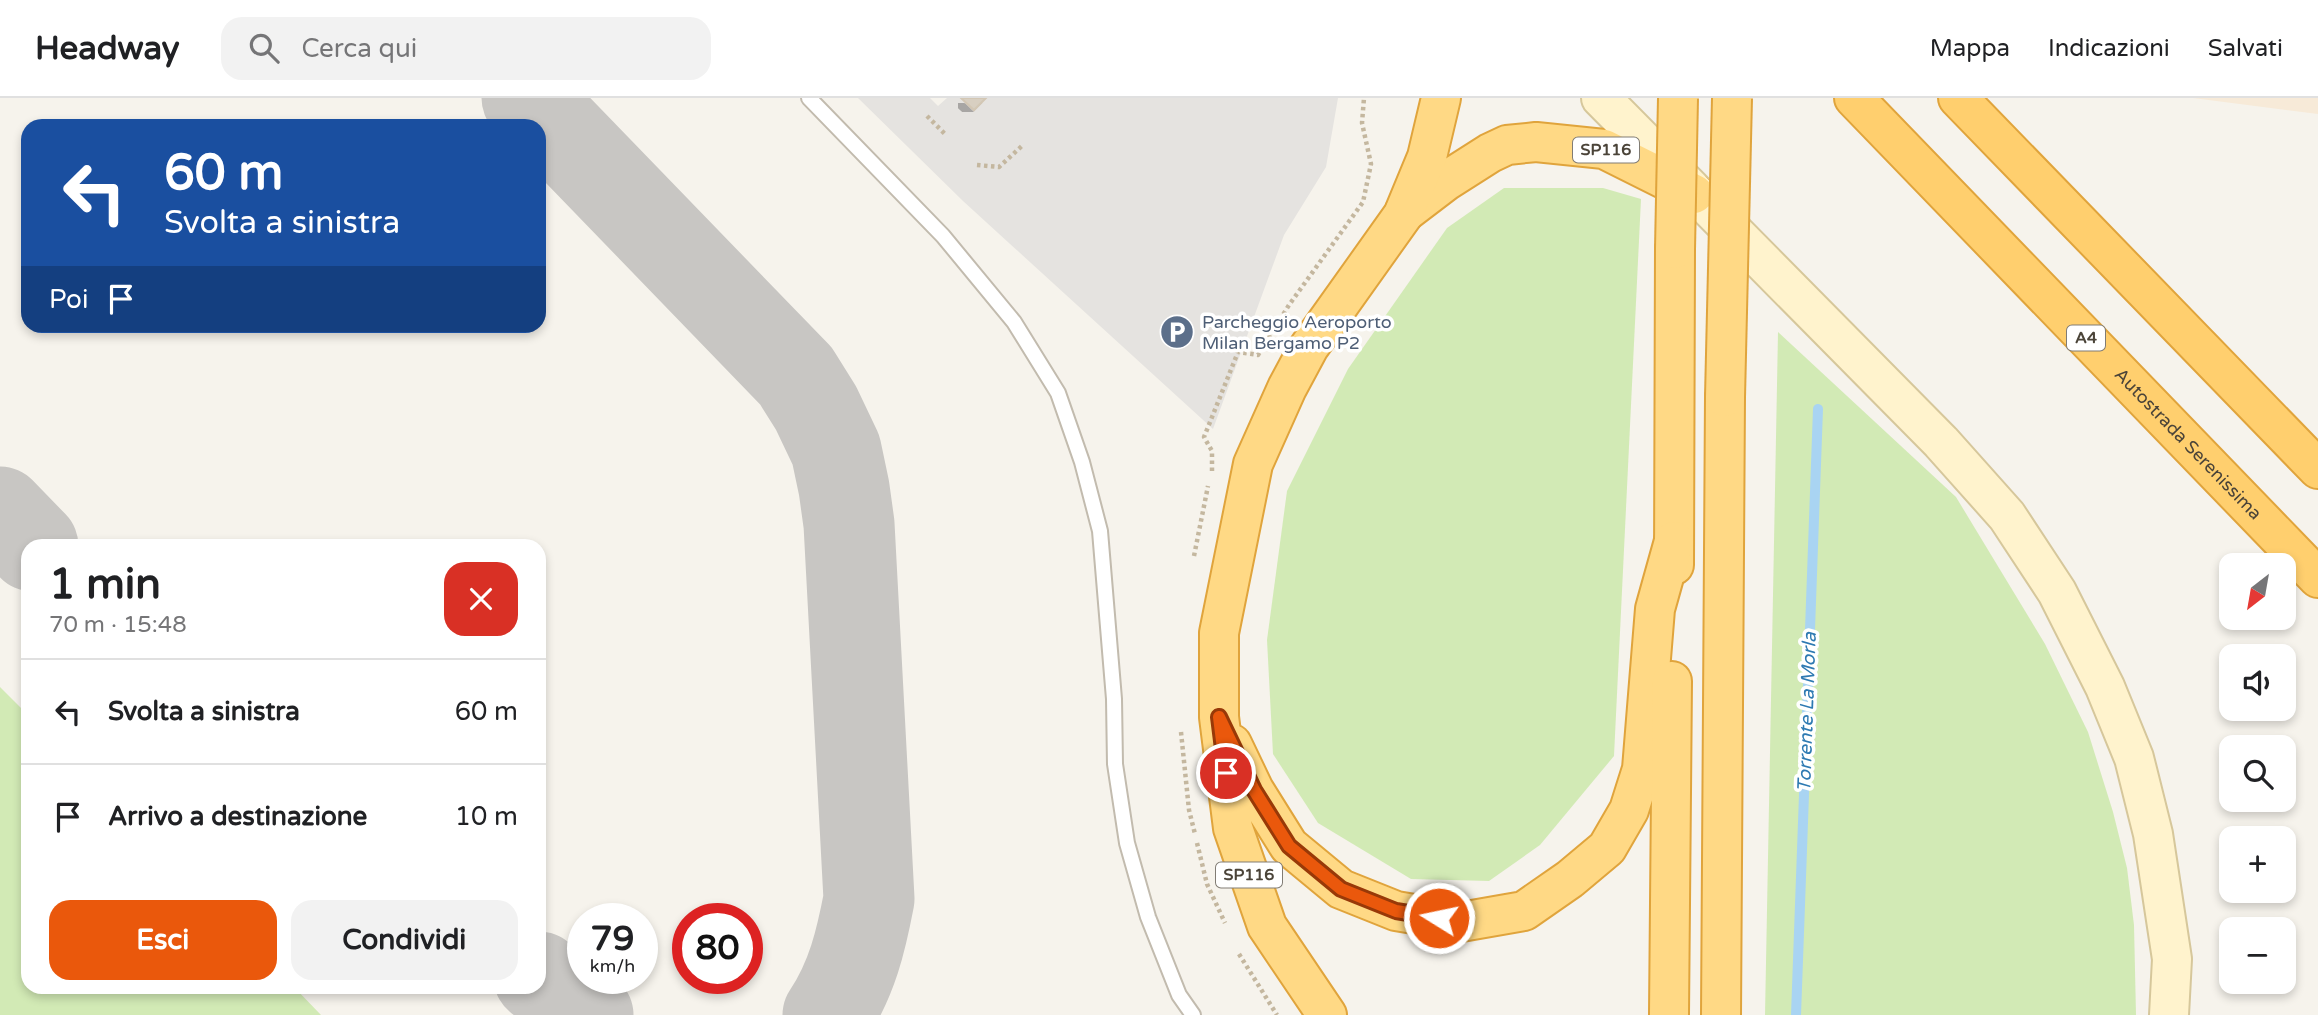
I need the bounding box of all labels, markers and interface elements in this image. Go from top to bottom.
search box [221,17,711,80]
text: Headway [35,29,179,68]
icon: search [245,29,283,67]
text: Cerca qui [301,33,417,64]
text: Mappa [1930,34,2010,63]
text: Indicazioni [2048,34,2170,63]
text: Salvati [2208,34,2283,63]
road number: SP116 [1573,138,1639,162]
text: 60 m [164,144,283,203]
icon: left [49,147,140,238]
text: Svolta a sinistra [164,204,400,242]
icon: arrive [102,280,140,318]
text: Poi [49,284,88,315]
place label: Parcheggio Aeroporto Milan Bergamo P2 [1202,311,1392,354]
parking icon: Parcheggio Aeroporto Milan Bergamo P2 [1158,313,1196,351]
road number: A4 [2067,326,2105,350]
street label: Autostrada Serenissima [2110,363,2267,524]
north arrow [2219,553,2296,630]
map controls [2219,553,2296,994]
text: 1 min [49,559,161,610]
button: close [444,562,518,636]
text: 70 m · 15:48 [49,611,187,639]
water label: Torrente La Morla [1793,630,1821,792]
button: sound [2219,644,2296,721]
icon: left [49,693,87,731]
text: Svolta a sinistra [108,696,300,727]
text: 60 m [455,696,518,727]
button: search [2219,735,2296,812]
pin [1196,743,1256,803]
icon: arrive [1207,754,1245,792]
icon: arrive [49,798,87,836]
text: Arrivo a destinazione [108,801,367,832]
text: 10 m [455,801,518,832]
button: + [2219,826,2296,903]
road number: SP116 [1216,862,1282,888]
position arrow [1402,881,1476,955]
button: Esci [49,900,277,980]
button: Condividi [291,900,518,980]
speed limit sign: 80 [672,903,763,994]
button: − [2219,917,2296,994]
text: 79 [591,918,634,960]
text: km/h [590,955,635,977]

